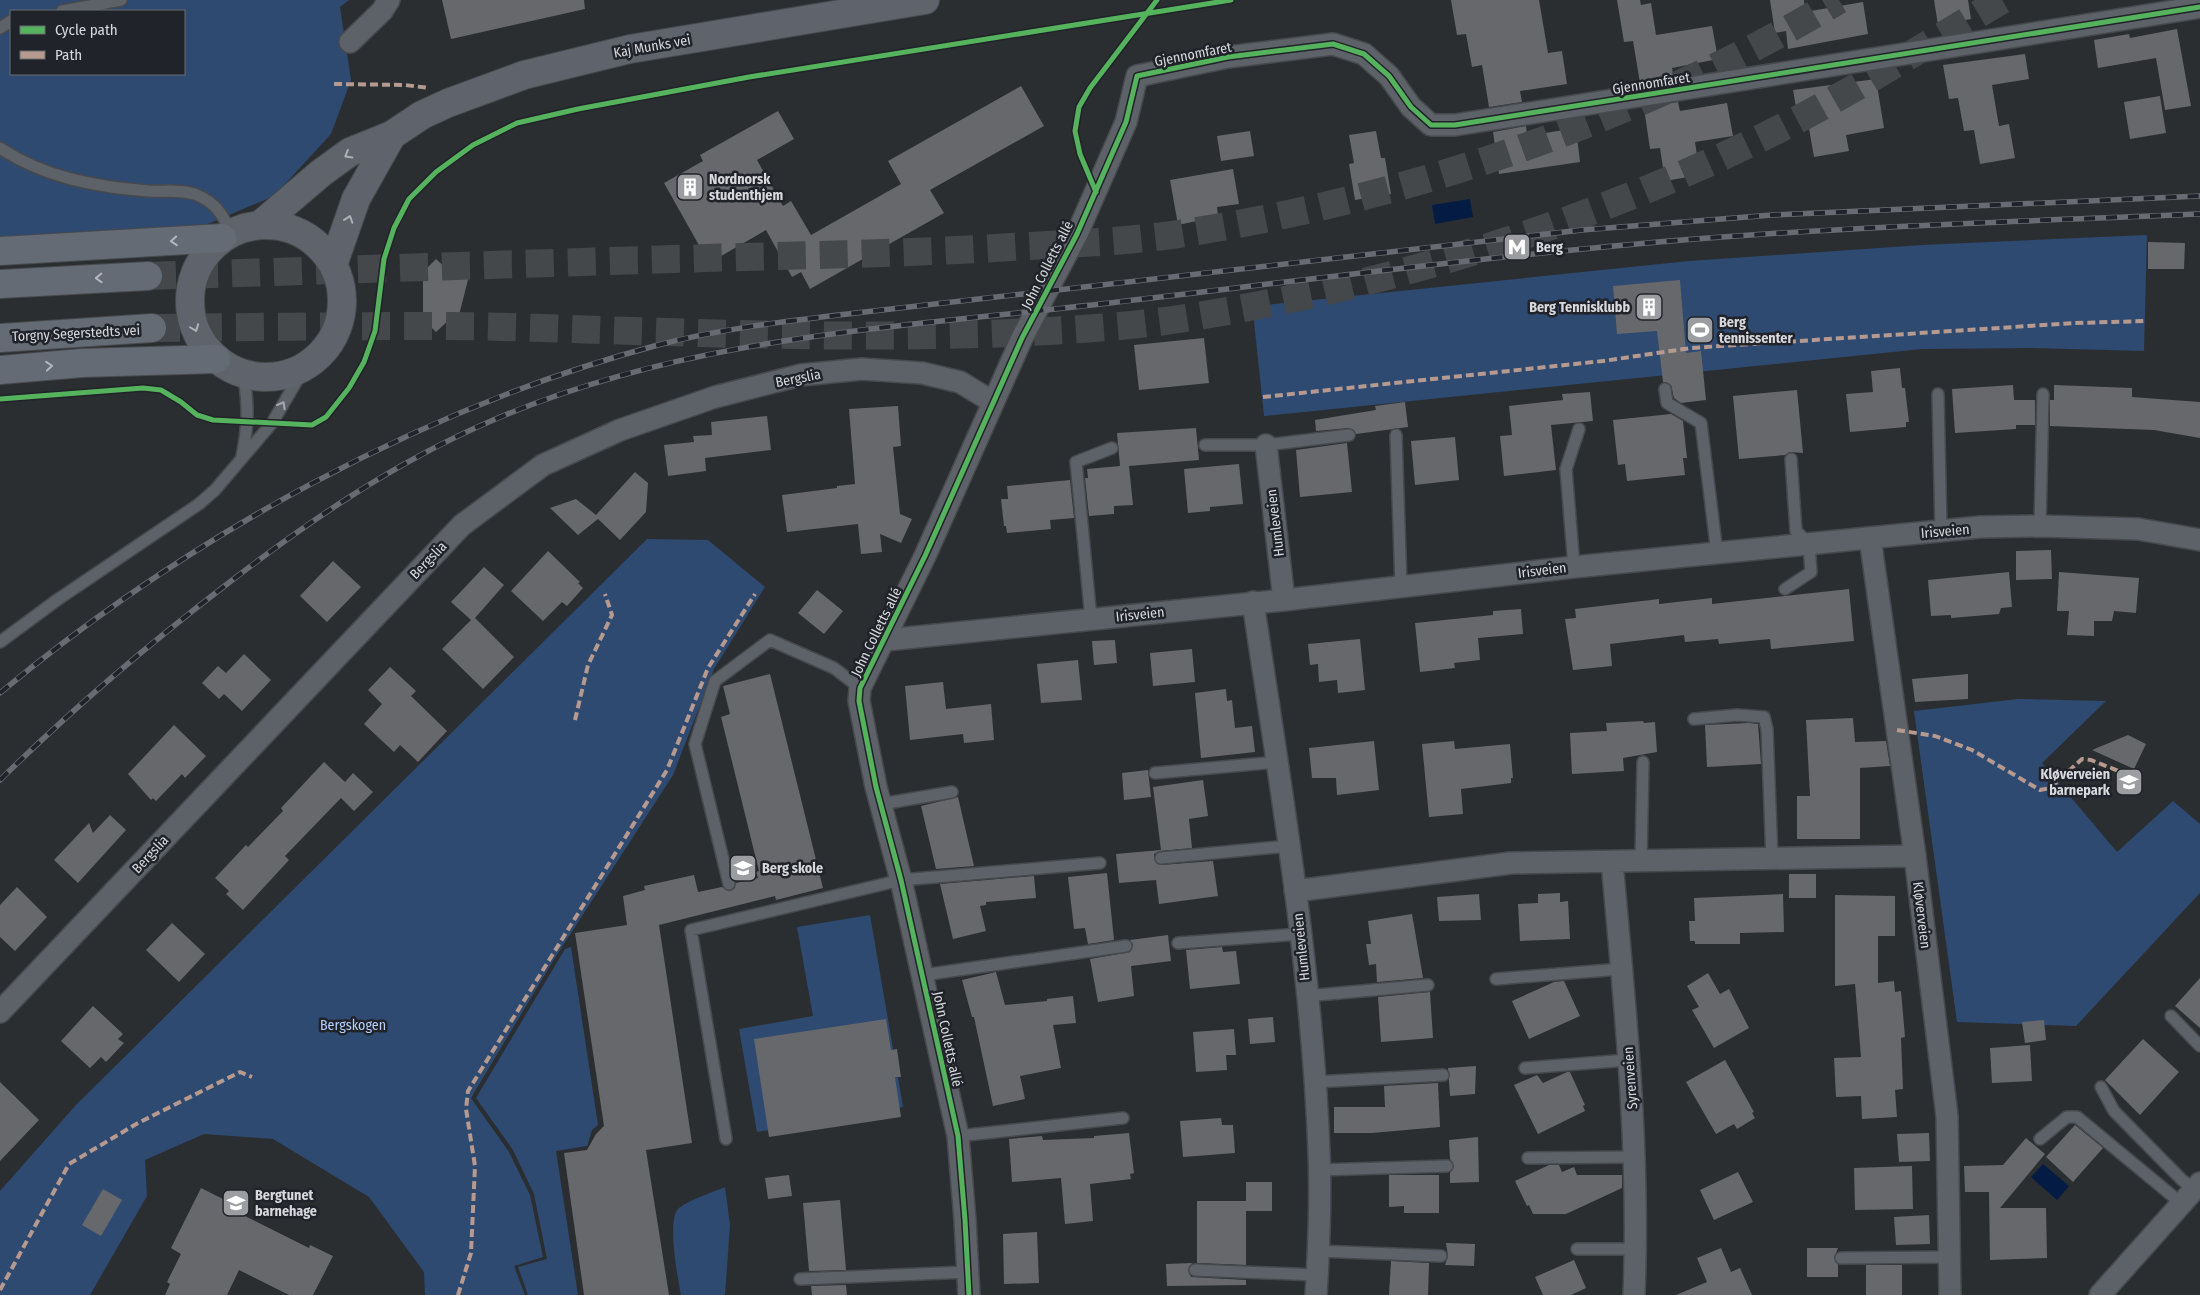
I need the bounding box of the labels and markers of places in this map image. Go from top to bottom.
place label: Nordnorsk studenthjem [709,171,783,204]
building icon: Nordnorsk studenthjem [675,172,705,202]
metro station icon: Berg [1502,232,1532,262]
place label: Berg [1536,239,1563,256]
building icon: Berg Tennisklubb [1634,292,1664,322]
place label: Berg Tennisklubb [1529,299,1630,316]
place label: Berg tennissenter [1719,314,1793,347]
sports icon: Berg tennissenter [1685,315,1715,345]
place label: Kløverveien barnepark [2040,766,2111,799]
school or university icon: Kløverveien barnepark [2114,767,2144,797]
school or university icon: Berg skole [728,853,758,883]
place label: Berg skole [762,860,823,877]
place label: Bergtunet barnehage [255,1187,317,1220]
school or university icon: Bergtunet barnehage [221,1188,251,1218]

